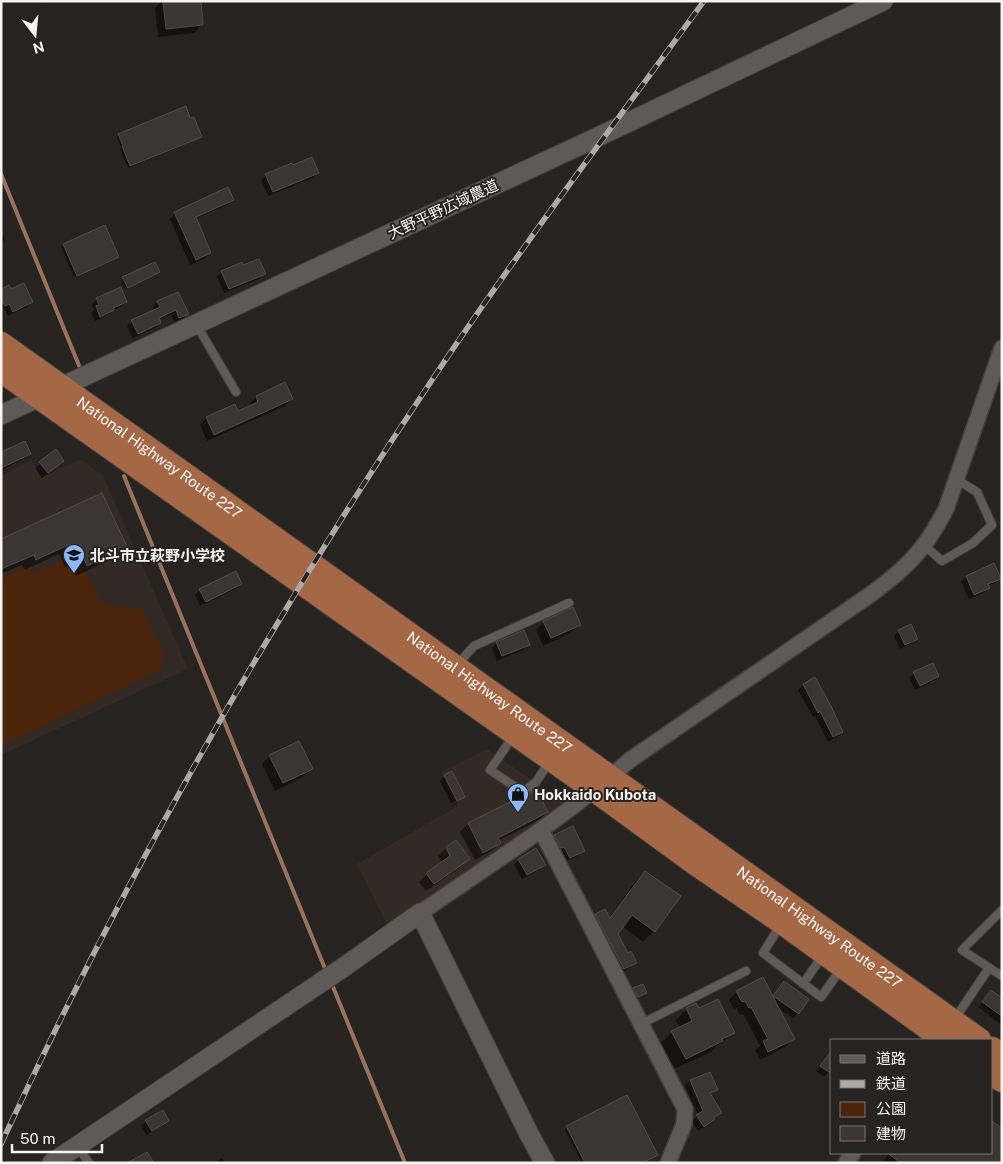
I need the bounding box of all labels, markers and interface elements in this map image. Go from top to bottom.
north arrow [10,10,60,60]
text: N [31,38,46,57]
street label: 大野平野広域農道 [385,176,501,242]
street label: National Highway Route 227 [74,393,246,521]
school or university icon: 北斗市立萩野小学校 [62,543,86,574]
place label: 北斗市立萩野小学校 [90,547,225,564]
street label: National Highway Route 227 [404,627,576,756]
shop icon: Hokkaido Kubota [506,782,530,813]
place label: Hokkaido Kubota [534,786,656,803]
street label: National Highway Route 227 [734,862,906,991]
legend [830,1039,993,1154]
text: 道路 [876,1050,906,1067]
text: 鉄道 [876,1075,906,1092]
text: 公園 [876,1100,906,1117]
scale bar [12,1122,102,1154]
text: 建物 [876,1125,906,1142]
text: 50 m [20,1130,55,1147]

